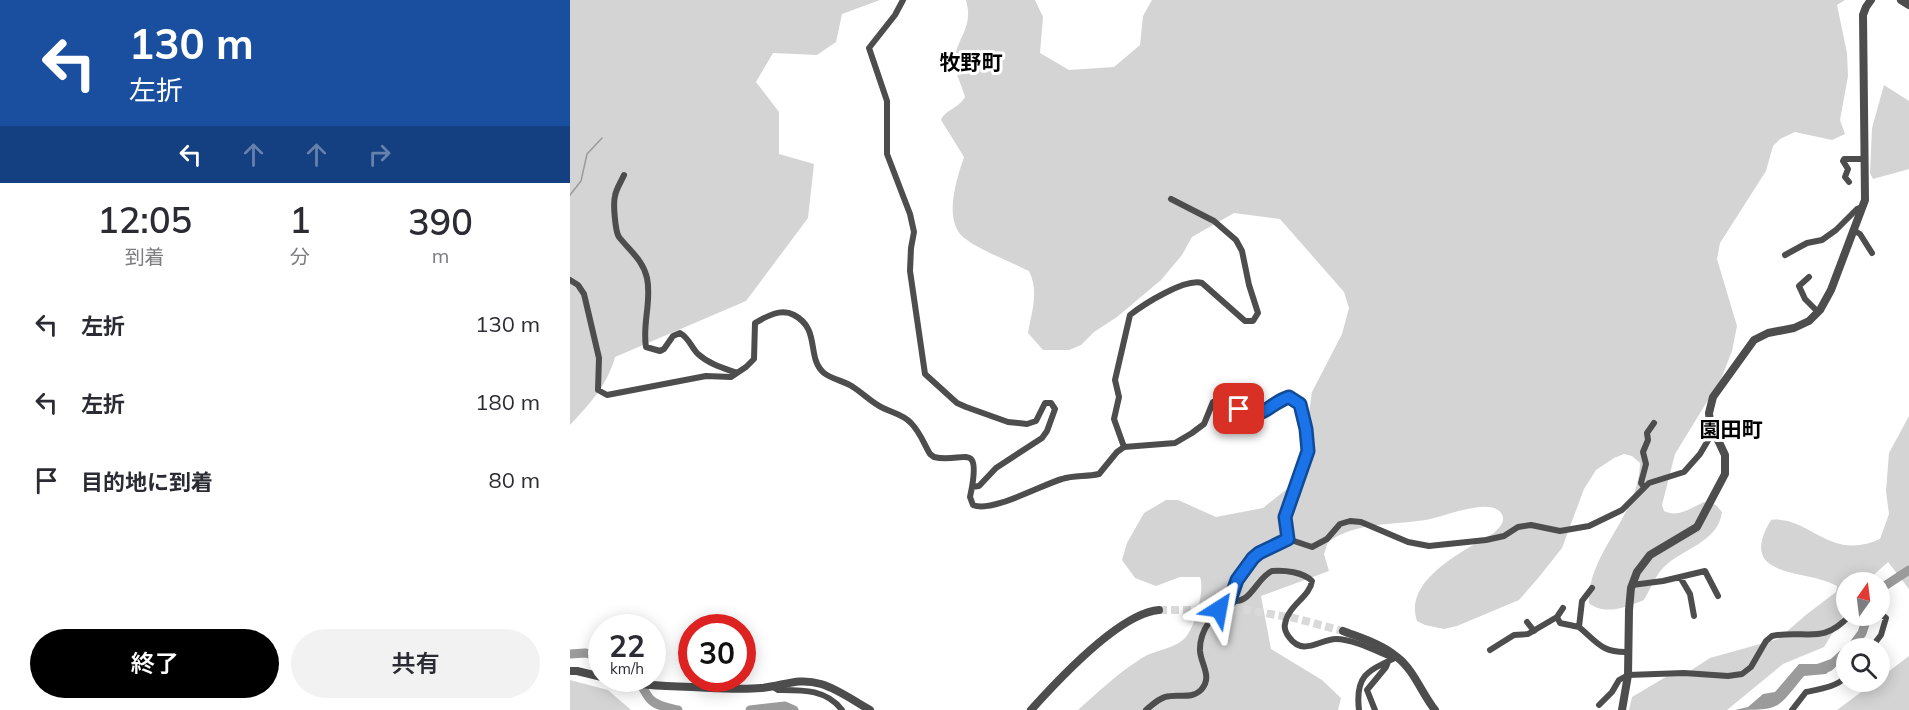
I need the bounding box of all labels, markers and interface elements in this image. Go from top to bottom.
text: 130 m [129,17,254,70]
icon: left [30,24,108,102]
district label: 牧野町 [940,49,1003,75]
text: 左折 [129,73,183,107]
icon: left [174,138,207,171]
icon: ahead [237,138,270,171]
icon: ahead [300,138,333,171]
icon: right [363,138,396,171]
text: 12:05 [97,197,192,242]
text: 1 [289,197,311,242]
text: 390 [408,199,473,244]
text: m [432,243,449,268]
text: 到着 [125,244,165,269]
text: 分 [290,244,310,269]
icon: left [30,308,63,341]
text: 130 m [475,310,540,338]
text: 左折 [81,312,125,340]
pin [1213,383,1264,434]
icon: left [30,386,63,419]
text: 180 m [475,388,540,416]
text: 左折 [81,390,125,418]
icon: arrive [1222,392,1255,425]
district label: 園田町 [1700,416,1763,442]
icon: arrive [30,464,63,497]
text: 80 m [489,466,540,494]
text: 目的地に到着 [81,468,213,496]
north arrow [1836,572,1890,626]
map controls [1836,572,1890,692]
position arrow [1187,577,1251,641]
speed limit sign: 30 [678,614,756,692]
text: 22 [609,627,645,665]
button: 終了 [30,629,279,698]
button: 共有 [291,629,540,698]
button: search [1836,638,1890,692]
text: km/h [610,659,644,678]

